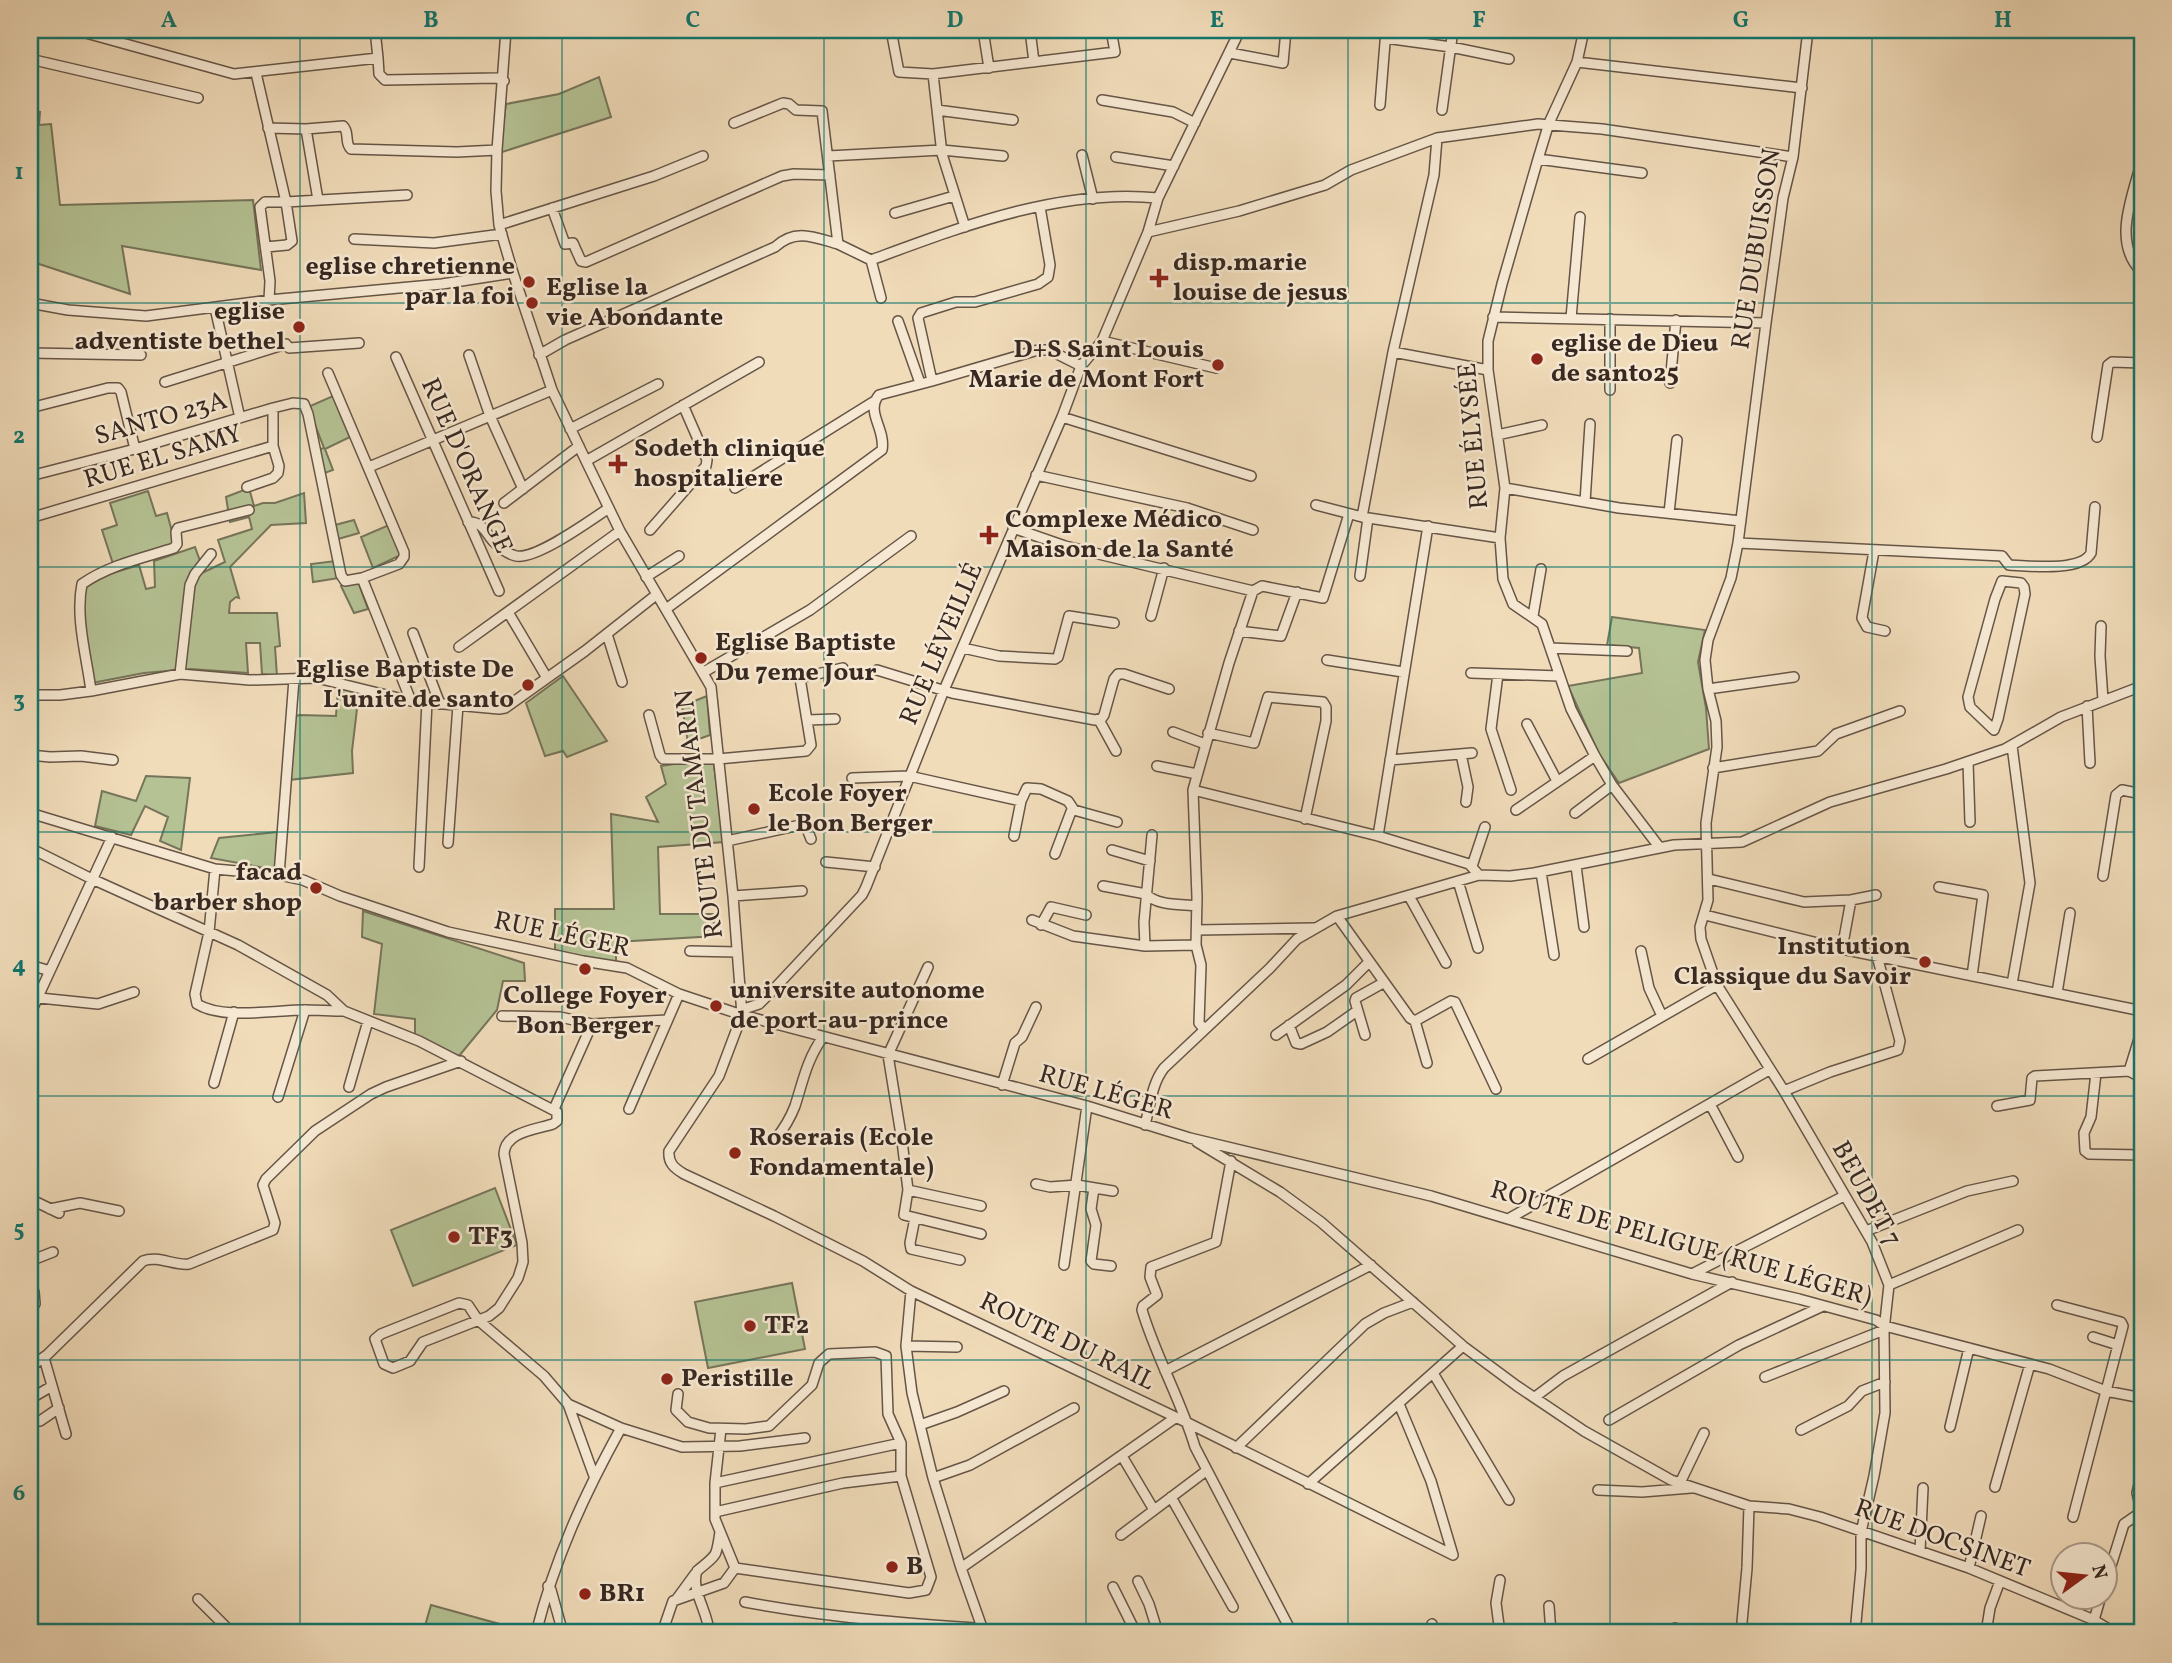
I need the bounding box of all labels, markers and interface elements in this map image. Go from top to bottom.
text: A [161,5,177,37]
text: B [423,5,439,37]
text: C [686,5,700,37]
text: D [947,5,964,37]
text: E [1210,5,1224,37]
text: F [1472,5,1486,37]
text: G [1733,5,1749,37]
text: H [1994,5,2012,37]
street label: RUE DUBUISSON [1723,146,1791,352]
text: 1 [14,157,24,189]
place label: disp.marie louise de jesus [1173,245,1348,311]
place label: eglise chretienne par la foi [306,249,515,315]
place label: Eglise la vie Abondante [546,270,723,336]
marker: disp.marie louise de jesus [1151,270,1167,286]
marker: eglise chretienne par la foi [521,274,537,290]
place label: eglise adventiste bethel [75,294,285,360]
marker: Eglise la vie Abondante [524,295,540,311]
marker: eglise adventiste bethel [291,319,307,335]
place label: eglise de Dieu de santo25 [1551,326,1719,392]
place label: D+S Saint Louis Marie de Mont Fort [969,332,1204,398]
marker: eglise de Dieu de santo25 [1529,351,1545,367]
marker: D+S Saint Louis Marie de Mont Fort [1210,357,1226,373]
street label: RUE ÉLYSÉE [1450,361,1498,511]
street label: RUE D'ORANGE [411,372,521,560]
street label: SANTO 23A [91,383,231,455]
street label: RUE EL SAMY [79,416,247,498]
text: 2 [13,421,25,453]
place label: Sodeth clinique hospitaliere [634,431,825,497]
marker: Sodeth clinique hospitaliere [608,454,628,474]
place label: Complexe Médico Maison de la Santé [1005,502,1234,568]
marker: Complexe Médico Maison de la Santé [979,525,999,545]
street label: RUE LÉVEILLÉ [892,557,992,731]
place label: Eglise Baptiste Du 7eme Jour [715,625,896,691]
marker: Eglise Baptiste Du 7eme Jour [693,650,709,666]
place label: Eglise Baptiste De L'unite de santo [296,652,514,718]
marker: Eglise Baptiste De L'unite de santo [520,677,536,693]
text: 3 [13,685,25,717]
street label: ROUTE DU TAMARIN [667,687,733,941]
place label: Ecole Foyer le Bon Berger [768,776,933,842]
marker: Ecole Foyer le Bon Berger [746,801,762,817]
place label: facad barber shop [154,855,302,921]
marker: facad barber shop [308,880,324,896]
street label: RUE LÉGER [490,903,634,967]
place label: Institution Classique du Savoir [1674,929,1911,995]
text: 4 [12,950,26,982]
marker: Institution Classique du Savoir [1917,954,1933,970]
marker: College Foyer Bon Berger [577,961,593,977]
place label: universite autonome de port-au-prince [730,973,985,1039]
place label: College Foyer Bon Berger [503,978,667,1044]
marker: universite autonome de port-au-prince [708,998,724,1014]
street label: RUE LÉGER [1034,1057,1178,1129]
place label: Roserais (Ecole Fondamentale) [749,1120,934,1186]
street label: BEUDET 7 [1822,1135,1910,1253]
marker: Roserais (Ecole Fondamentale) [727,1145,743,1161]
street label: ROUTE DE PELIGUE (RUE LÉGER) [1486,1172,1876,1316]
text: 5 [13,1214,25,1246]
place label: TF3 [468,1219,513,1255]
marker: TF3 [446,1229,462,1245]
street label: ROUTE DU RAIL [973,1284,1161,1400]
place label: TF2 [764,1308,809,1344]
marker: TF2 [742,1318,758,1334]
place label: Peristille [681,1361,794,1397]
marker: Peristille [659,1371,675,1387]
text: 6 [13,1478,25,1510]
street label: RUE DOCSINET [1849,1491,2035,1587]
north arrow [2050,1540,2120,1610]
place label: B [906,1549,923,1585]
marker: B [884,1559,900,1575]
text: N [2084,1562,2113,1582]
place label: BR1 [599,1576,645,1612]
marker: BR1 [577,1586,593,1602]

